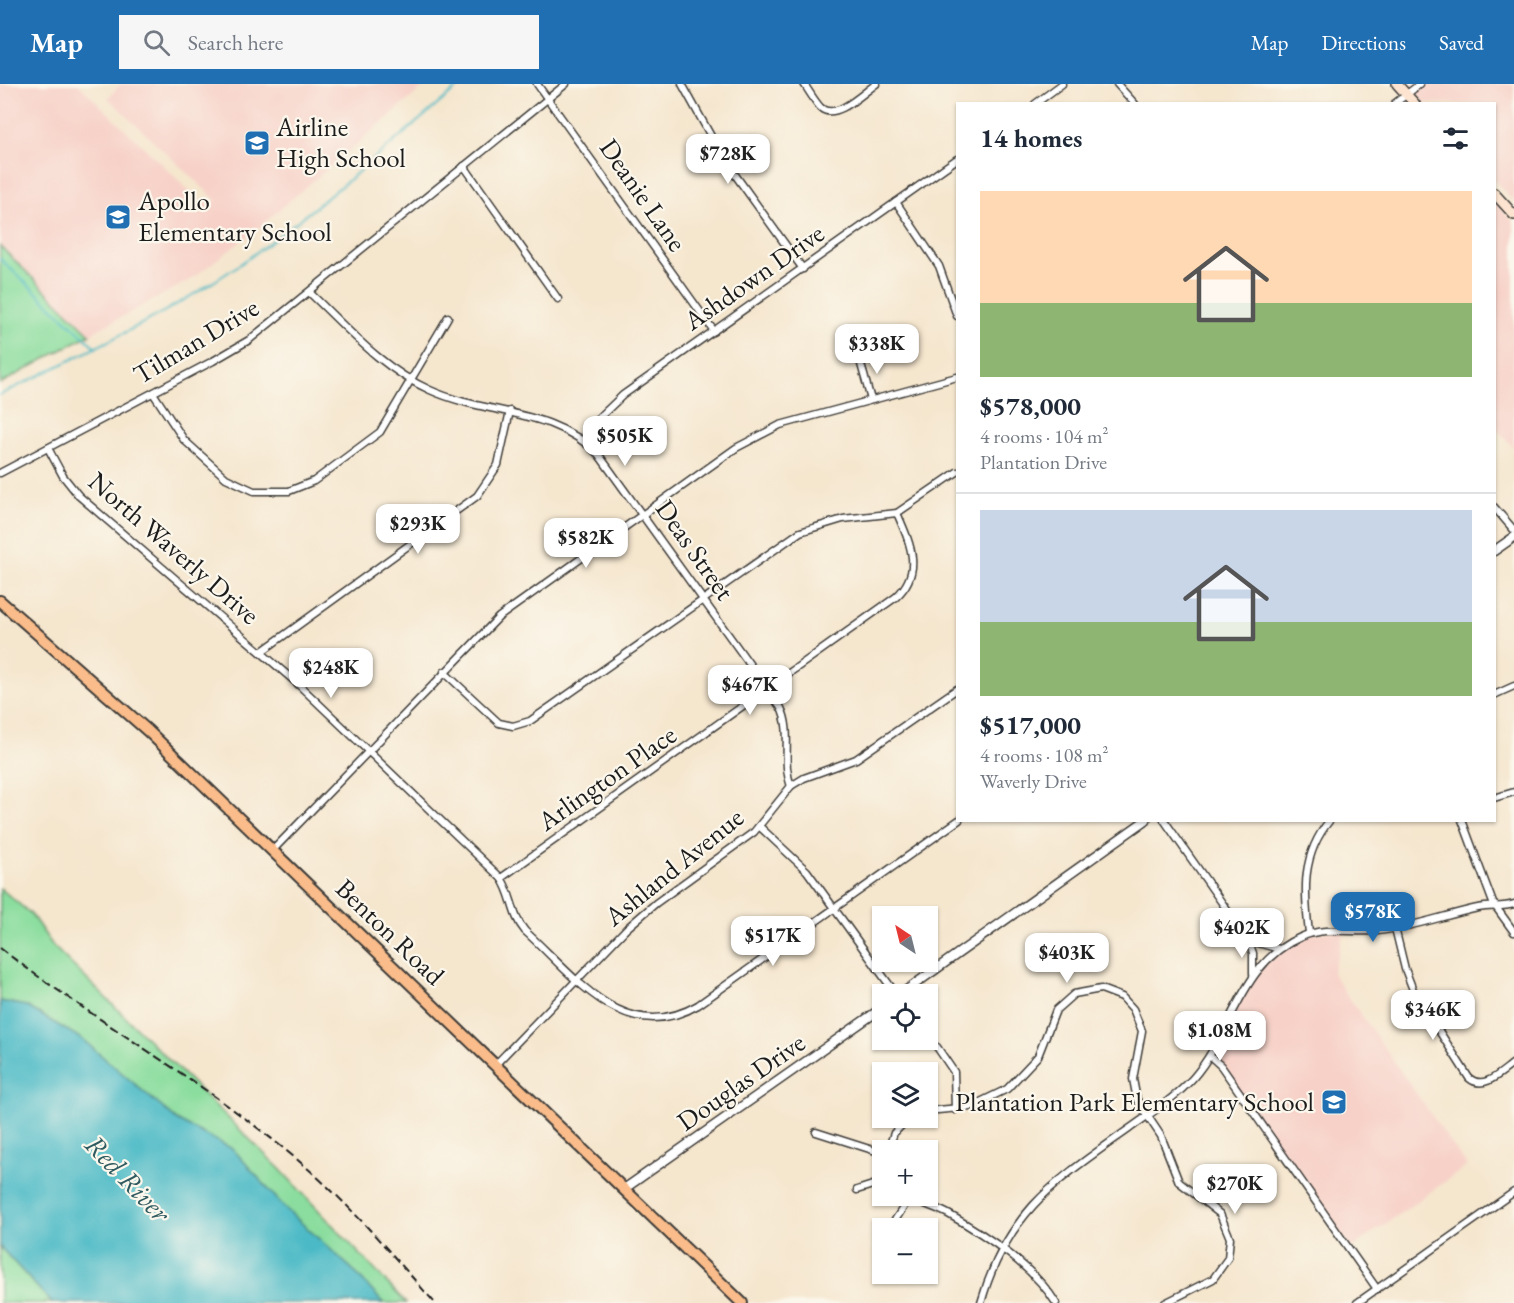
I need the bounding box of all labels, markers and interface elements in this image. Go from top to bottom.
search box [119,15,539,69]
text: Map [30,24,83,60]
icon: search [140,26,173,59]
text: Search here [188,28,283,57]
text: Map [1251,29,1288,56]
text: Directions [1321,29,1406,56]
text: Saved [1439,29,1484,56]
place label: Airline High School [275,109,406,175]
text: 14 homes [980,121,1082,155]
icon: filters [1439,122,1472,155]
school or university icon: Airline High School [242,128,272,158]
street label: Deanie Lane [592,132,695,258]
pin: $728K [686,134,770,185]
text: $728K [700,140,756,166]
place label: Apollo Elementary School [137,183,332,249]
school or university icon: Apollo Elementary School [103,202,133,232]
street label: Ashdown Drive [676,215,831,338]
icon: home [1172,230,1280,338]
street label: Tilman Drive [127,289,265,392]
pin: $338K [835,324,919,375]
text: $338K [849,330,905,356]
text: $578,000 [980,389,1081,423]
pin: $505K [583,416,667,467]
text: $505K [597,422,653,448]
text: 4 rooms · 104 m² [980,423,1108,449]
text: Plantation Drive [980,449,1107,475]
street label: North Waverly Drive [81,464,267,632]
street label: Deas Street [648,493,743,607]
pin: $293K [376,504,460,555]
text: $293K [390,510,446,536]
pin: $582K [544,518,628,569]
text: $582K [558,524,614,550]
icon: home [1172,549,1280,657]
pin: $248K [289,648,373,699]
text: $248K [303,654,359,680]
pin: $467K [708,665,792,716]
text: $467K [722,671,778,697]
text: $517,000 [980,708,1081,742]
street label: Arlington Place [530,717,683,839]
text: 4 rooms · 108 m² [980,742,1108,768]
text: Waverly Drive [980,768,1087,794]
street label: Ashland Avenue [596,800,751,934]
street label: Benton Road [328,871,453,993]
pin: $578K [1331,892,1415,943]
text: $578K [1345,898,1401,924]
north arrow [872,906,938,972]
map controls [872,906,938,1284]
pin: $402K [1200,908,1284,959]
text: $402K [1214,914,1270,940]
pin: $517K [731,916,815,967]
text: $517K [745,922,801,948]
pin: $403K [1025,933,1109,984]
text: $403K [1039,939,1095,965]
button: locate [872,984,938,1050]
pin: $346K [1391,990,1475,1041]
text: $346K [1405,996,1461,1022]
pin: $1.08M [1171,1011,1269,1062]
text: $1.08M [1188,1017,1252,1043]
street label: Douglas Drive [670,1025,812,1139]
button: layers [872,1062,938,1128]
place label: Plantation Park Elementary School [955,1084,1314,1119]
school or university icon: Plantation Park Elementary School [1319,1087,1349,1117]
water label: Red River [78,1127,179,1230]
button: + [872,1140,938,1206]
pin: $270K [1193,1164,1277,1215]
text: $270K [1207,1170,1263,1196]
button: − [872,1218,938,1284]

